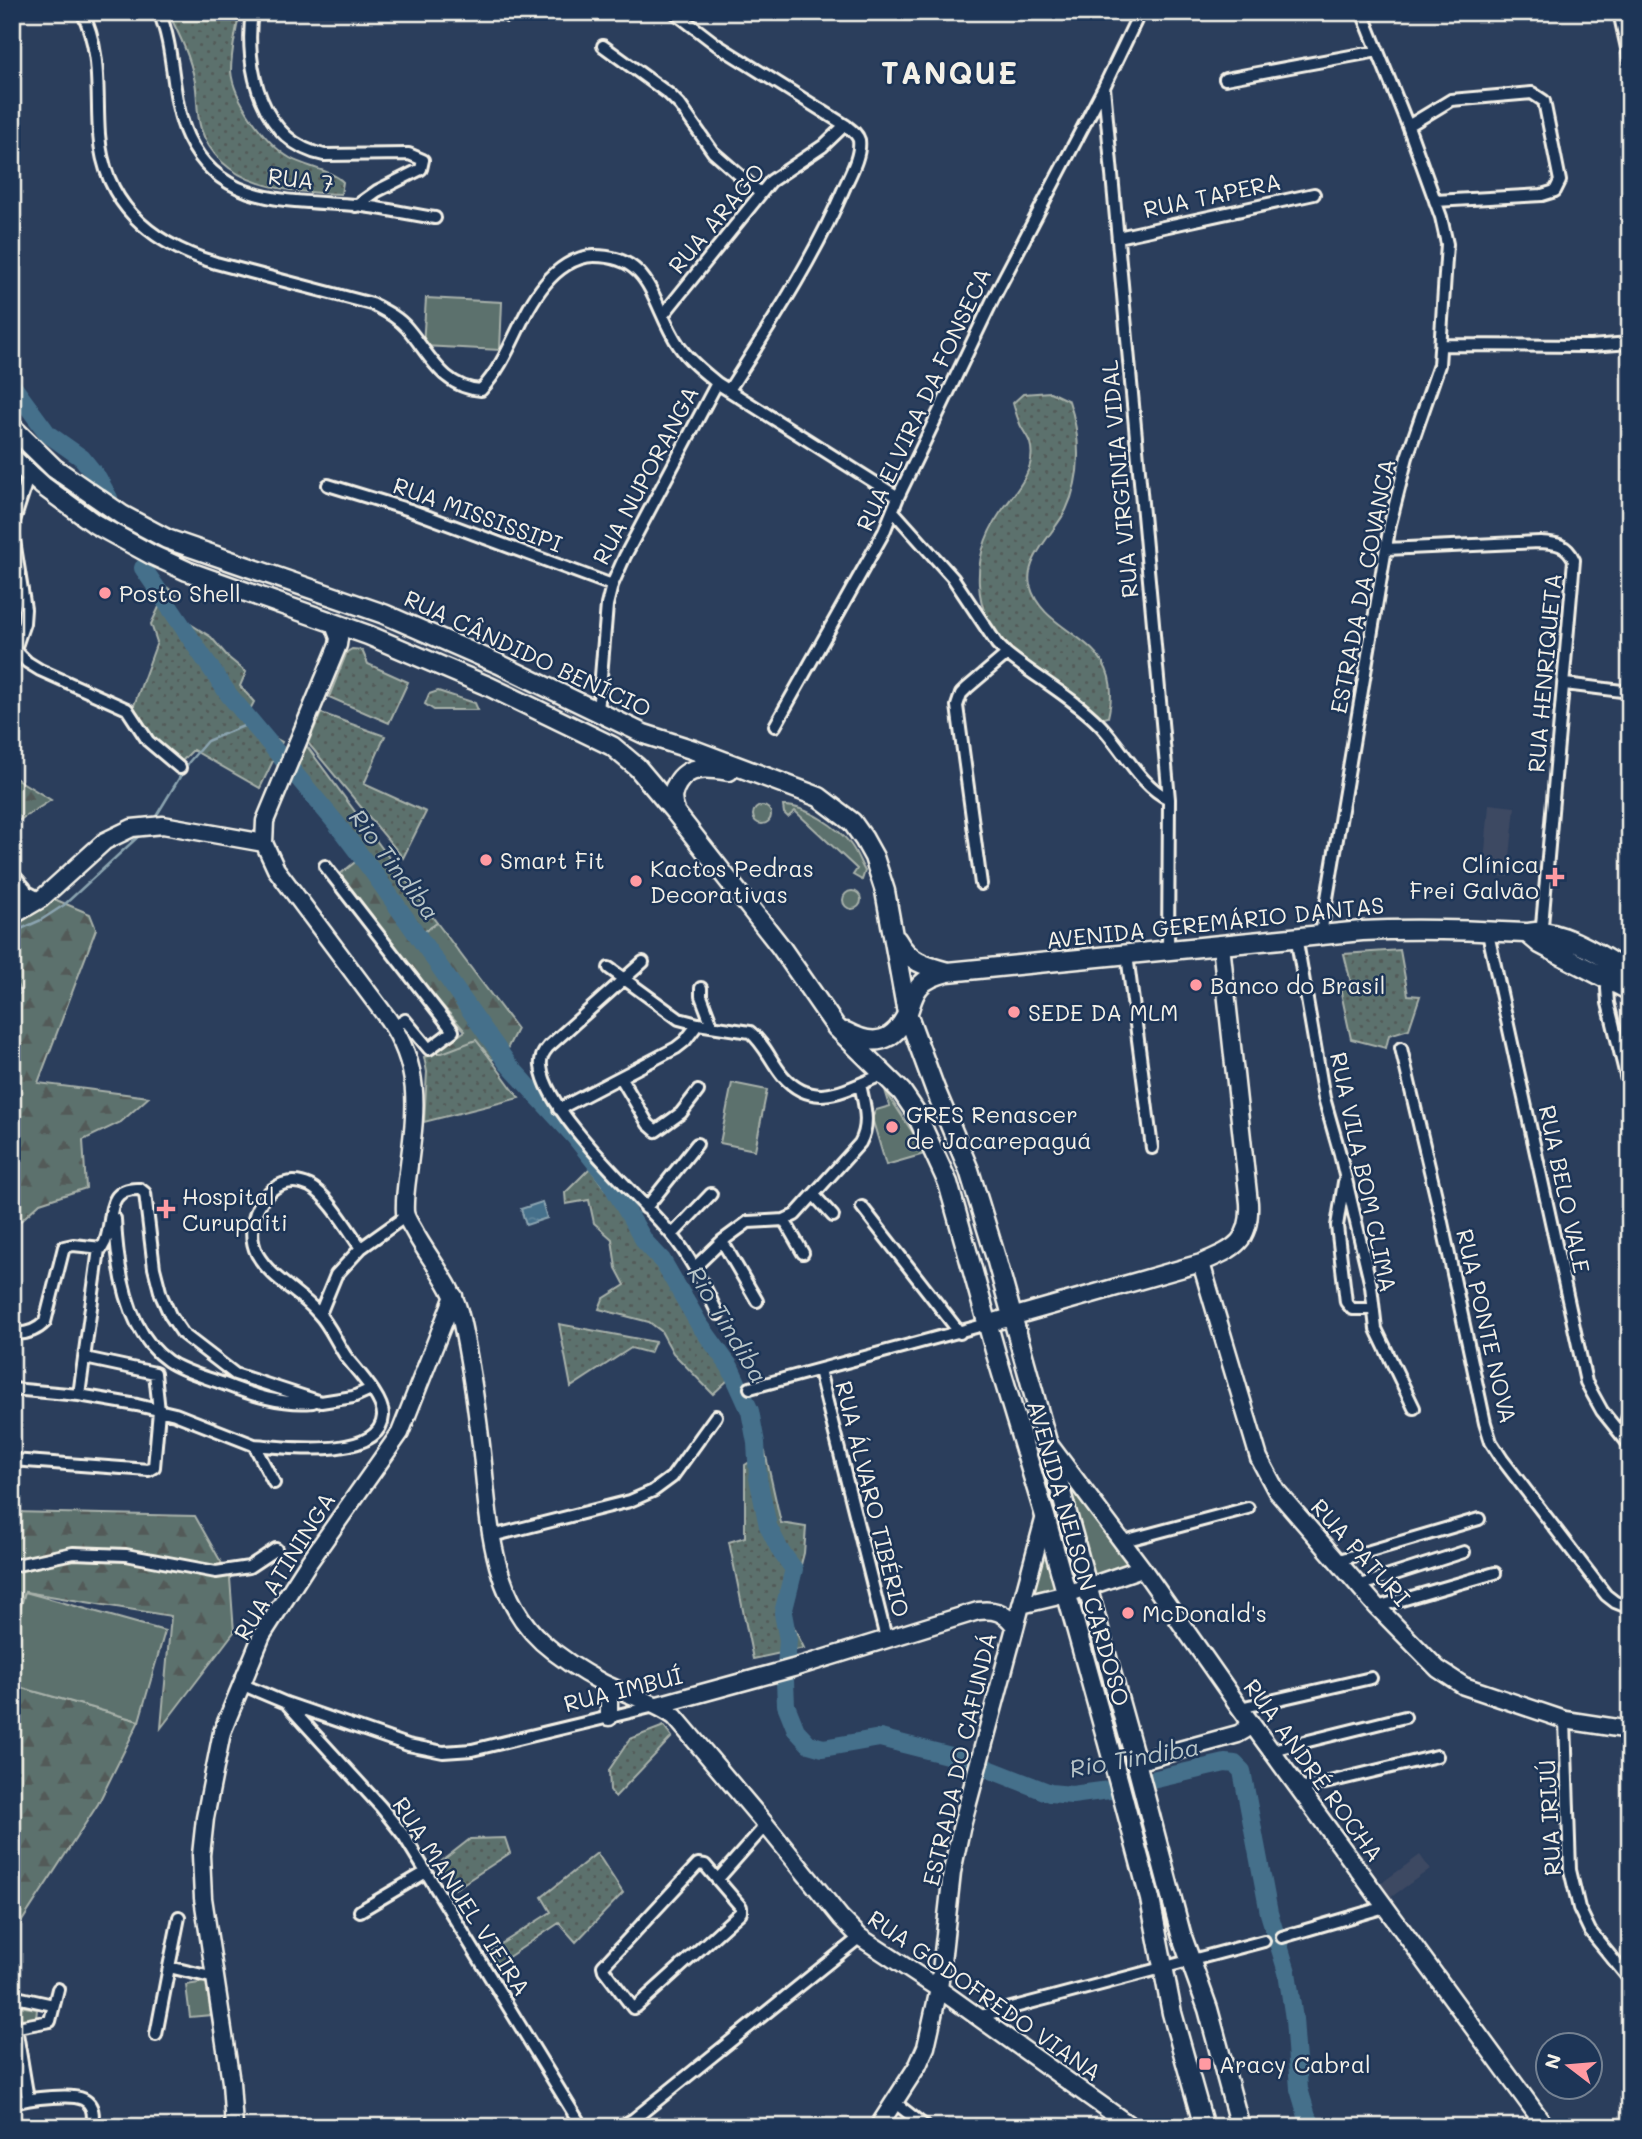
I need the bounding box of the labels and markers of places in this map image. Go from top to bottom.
place label: Posto Shell [119,578,241,608]
marker: Posto Shell [97,585,113,601]
place label: Smart Fit [500,845,605,875]
place label: Clínica Frei Galvão [1410,849,1539,905]
marker: Smart Fit [478,852,494,868]
place label: Kactos Pedras Decorativas [650,853,814,909]
marker: Clínica Frei Galvão [1545,867,1565,887]
marker: Kactos Pedras Decorativas [628,873,644,889]
place label: Banco do Brasil [1210,970,1386,1000]
marker: Banco do Brasil [1188,977,1204,993]
place label: SEDE DA MLM [1028,997,1178,1027]
marker: SEDE DA MLM [1006,1004,1022,1020]
place label: GRES Renascer de Jacarepaguá [906,1099,1092,1155]
marker: GRES Renascer de Jacarepaguá [884,1119,900,1135]
place label: Hospital Curupaiti [182,1181,288,1237]
marker: Hospital Curupaiti [156,1199,176,1219]
place label: McDonald's [1142,1598,1267,1628]
marker: McDonald's [1120,1605,1136,1621]
place label: Aracy Cabral [1219,2049,1371,2079]
marker: Aracy Cabral [1197,2056,1213,2072]

